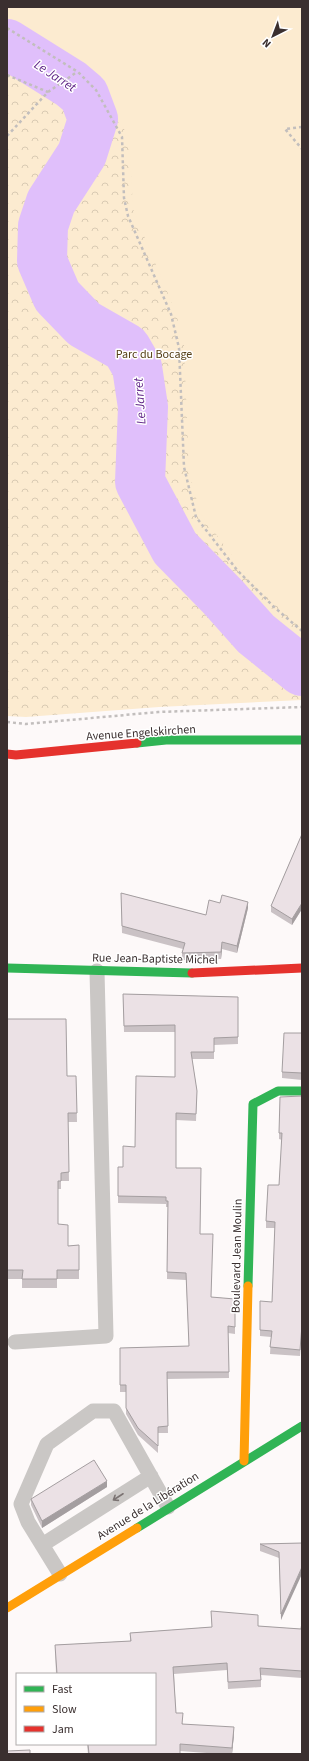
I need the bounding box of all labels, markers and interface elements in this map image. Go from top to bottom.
north arrow [253,16,293,56]
text: N [259,35,274,51]
water label: Le Jarret [31,56,80,97]
park label: Parc du Bocage [116,346,192,363]
water label: Le Jarret [129,376,151,425]
street label: Avenue Engelskirchen [86,721,196,745]
street label: Rue Jean-Baptiste Michel [92,949,218,969]
street label: Boulevard Jean Moulin [228,1199,246,1313]
street label: Avenue de la Libération [94,1468,202,1544]
one-way arrow [112,1493,124,1501]
legend [16,1673,156,1745]
text: Fast [52,1681,72,1698]
text: Slow [52,1701,77,1718]
text: Jam [52,1721,74,1738]

